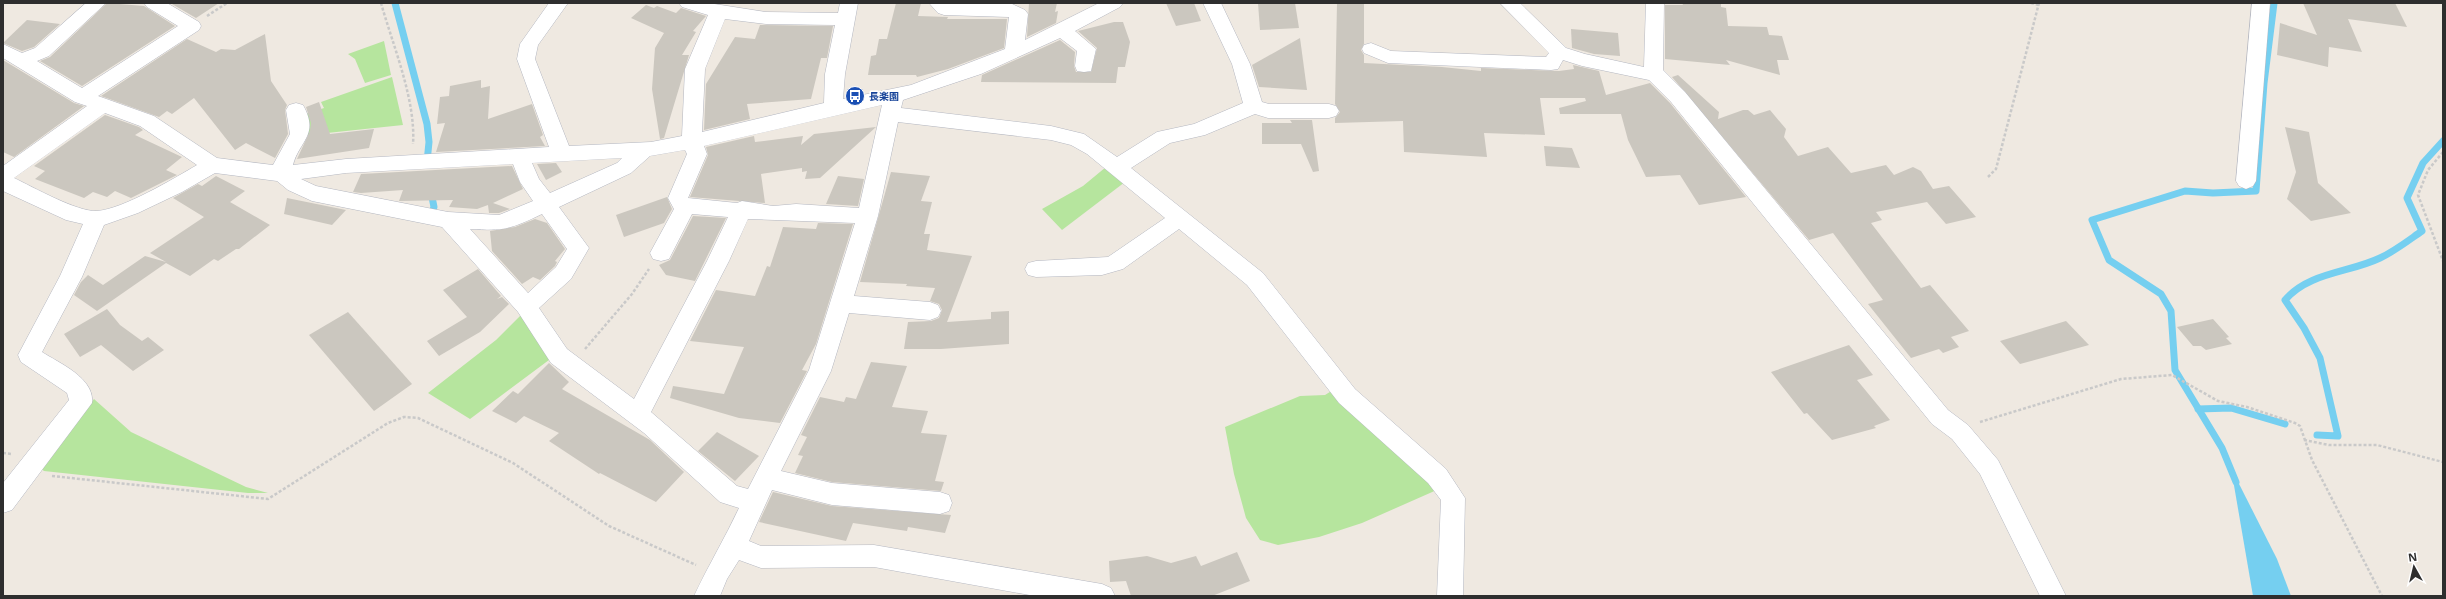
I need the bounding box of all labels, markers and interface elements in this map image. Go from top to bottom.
bus stop icon: 長楽園 [844,85,866,107]
place label: 長楽園 [869,89,899,103]
north arrow [2394,547,2434,587]
text: N [2407,549,2418,565]

